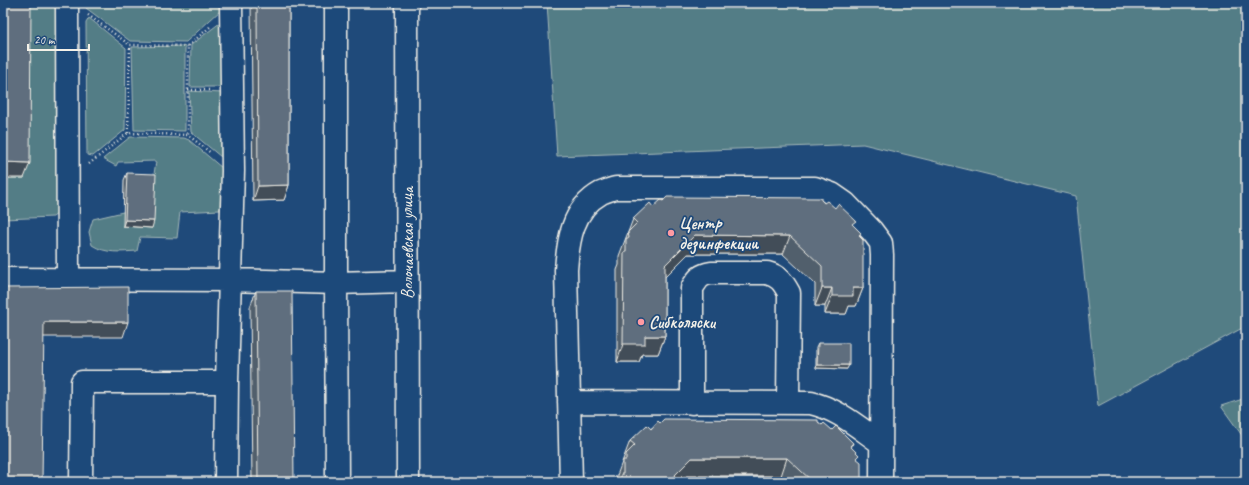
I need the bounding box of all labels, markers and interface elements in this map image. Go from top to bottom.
scale bar [28,26,89,52]
text: 20 m [34,32,56,48]
street label: Волочаевская улица [397,185,418,299]
place label: Центр дезинфекции [679,213,759,255]
marker: Центр дезинфекции [666,228,676,238]
place label: Сибколяски [649,312,717,333]
marker: Сибколяски [636,317,646,327]

